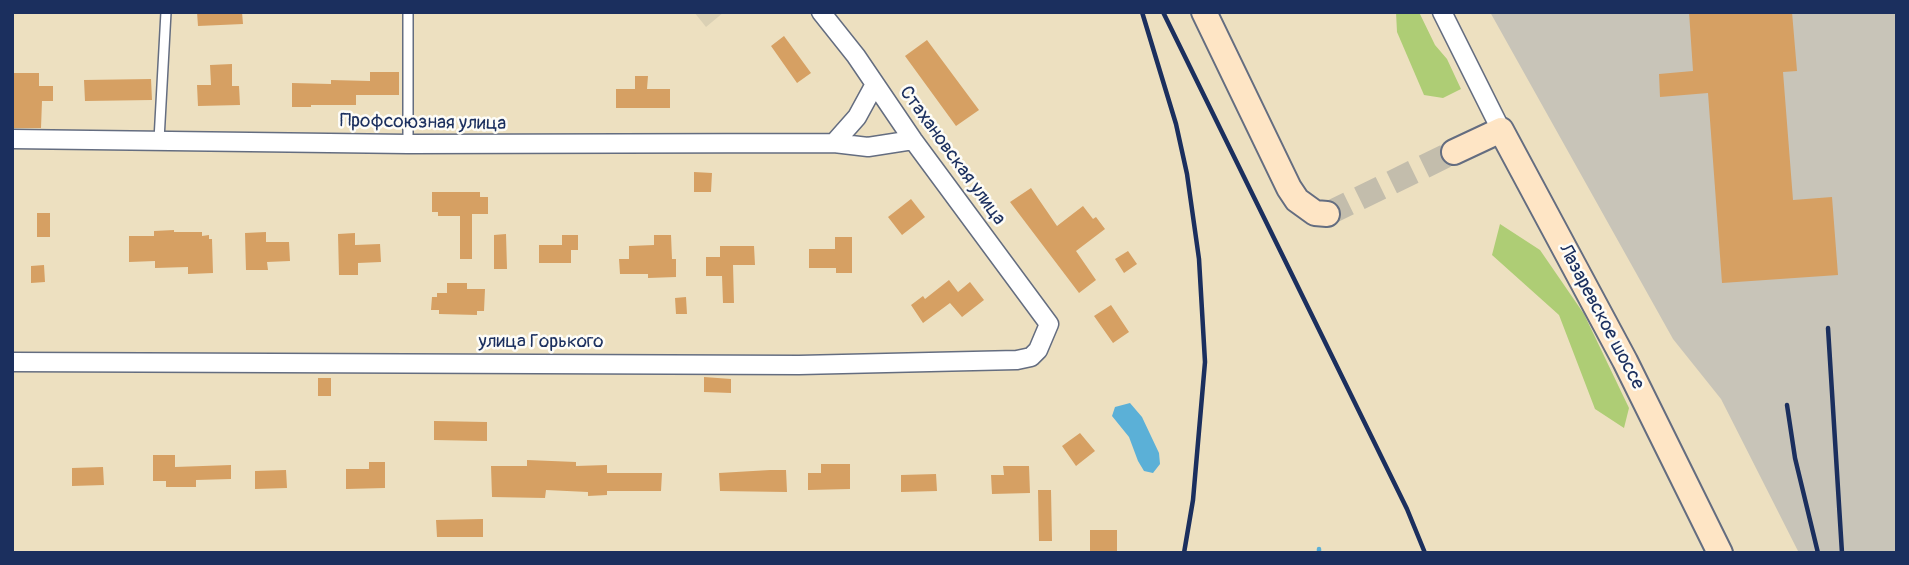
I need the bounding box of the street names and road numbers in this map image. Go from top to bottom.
street label: Стахановская улица [894,82,1010,230]
street label: Профсоюзная улица [340,110,506,136]
street label: Лазаревское шоссе [1553,240,1649,394]
street label: улица Горького [478,331,604,353]

